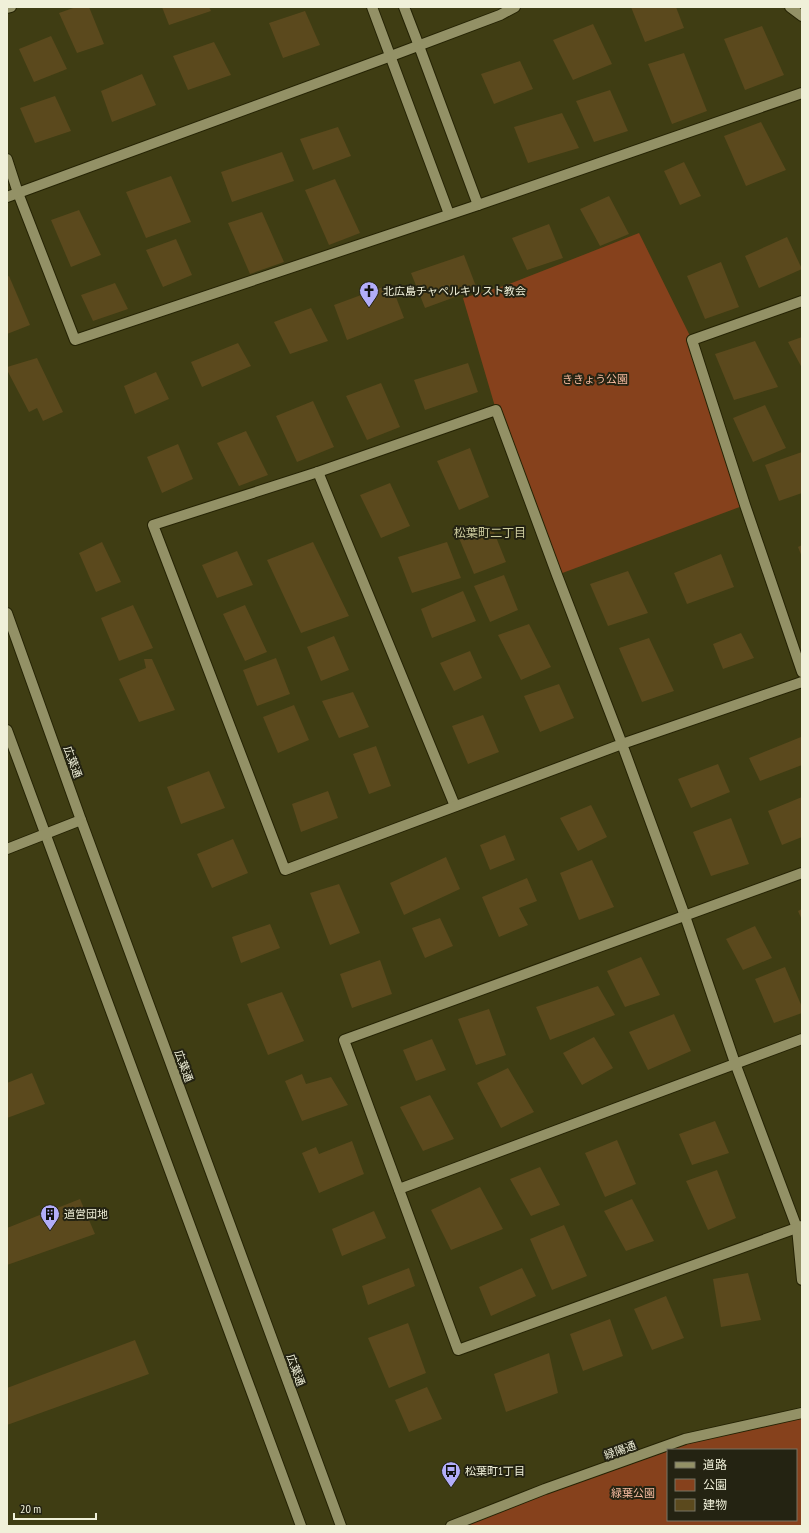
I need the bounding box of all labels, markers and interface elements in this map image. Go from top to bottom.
church icon: 北広島チャペルキリスト教会 [358,280,380,308]
place label: 北広島チャペルキリスト教会 [383,284,526,298]
park label: ききょう公園 [562,372,628,386]
district label: 松葉町二丁目 [454,525,526,540]
street label: 広葉通 [61,744,85,780]
street label: 広葉通 [172,1048,196,1084]
building icon: 道営団地 [39,1203,61,1231]
place label: 道営団地 [64,1207,108,1221]
street label: 広葉通 [284,1352,308,1388]
street label: 緑陽通 [602,1438,638,1462]
legend [667,1449,797,1521]
text: 道路 [703,1457,727,1472]
bus stop icon: 松葉町1丁目 [440,1460,462,1488]
place label: 松葉町1丁目 [465,1464,525,1478]
text: 公園 [703,1477,727,1492]
park label: 緑葉公園 [611,1486,655,1500]
scale bar [14,1495,96,1521]
text: 建物 [703,1497,727,1512]
text: 20 m [20,1501,41,1516]

